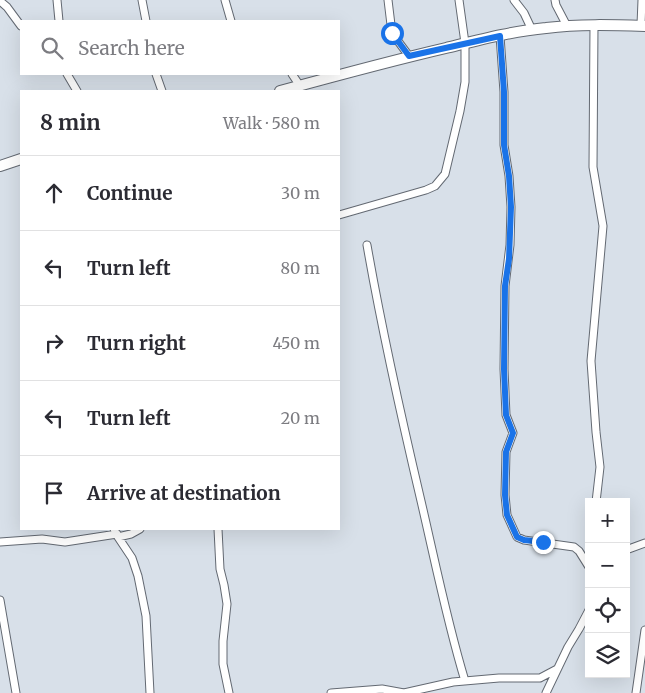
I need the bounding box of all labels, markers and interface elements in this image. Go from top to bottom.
search box [20,20,340,75]
route start [381,22,404,45]
icon: search [38,34,66,62]
text: Search here [78,36,185,60]
text: 8 min [40,109,101,136]
text: Walk · 580 m [223,113,320,133]
icon: ahead [40,179,68,207]
text: Continue [87,181,173,205]
text: 30 m [281,183,320,203]
icon: left [40,254,68,282]
text: Turn left [87,256,171,280]
text: 80 m [281,258,320,278]
icon: right [40,329,68,357]
text: Turn right [87,331,186,355]
text: 450 m [272,333,320,353]
icon: left [40,404,68,432]
text: Turn left [87,406,171,430]
text: 20 m [281,408,320,428]
icon: arrive [40,479,68,507]
text: Arrive at destination [87,481,281,505]
map controls [585,498,630,678]
button: + [585,498,630,543]
route end [532,531,555,554]
button: − [585,543,630,588]
button: locate [585,588,630,633]
button: layers [585,633,630,678]

